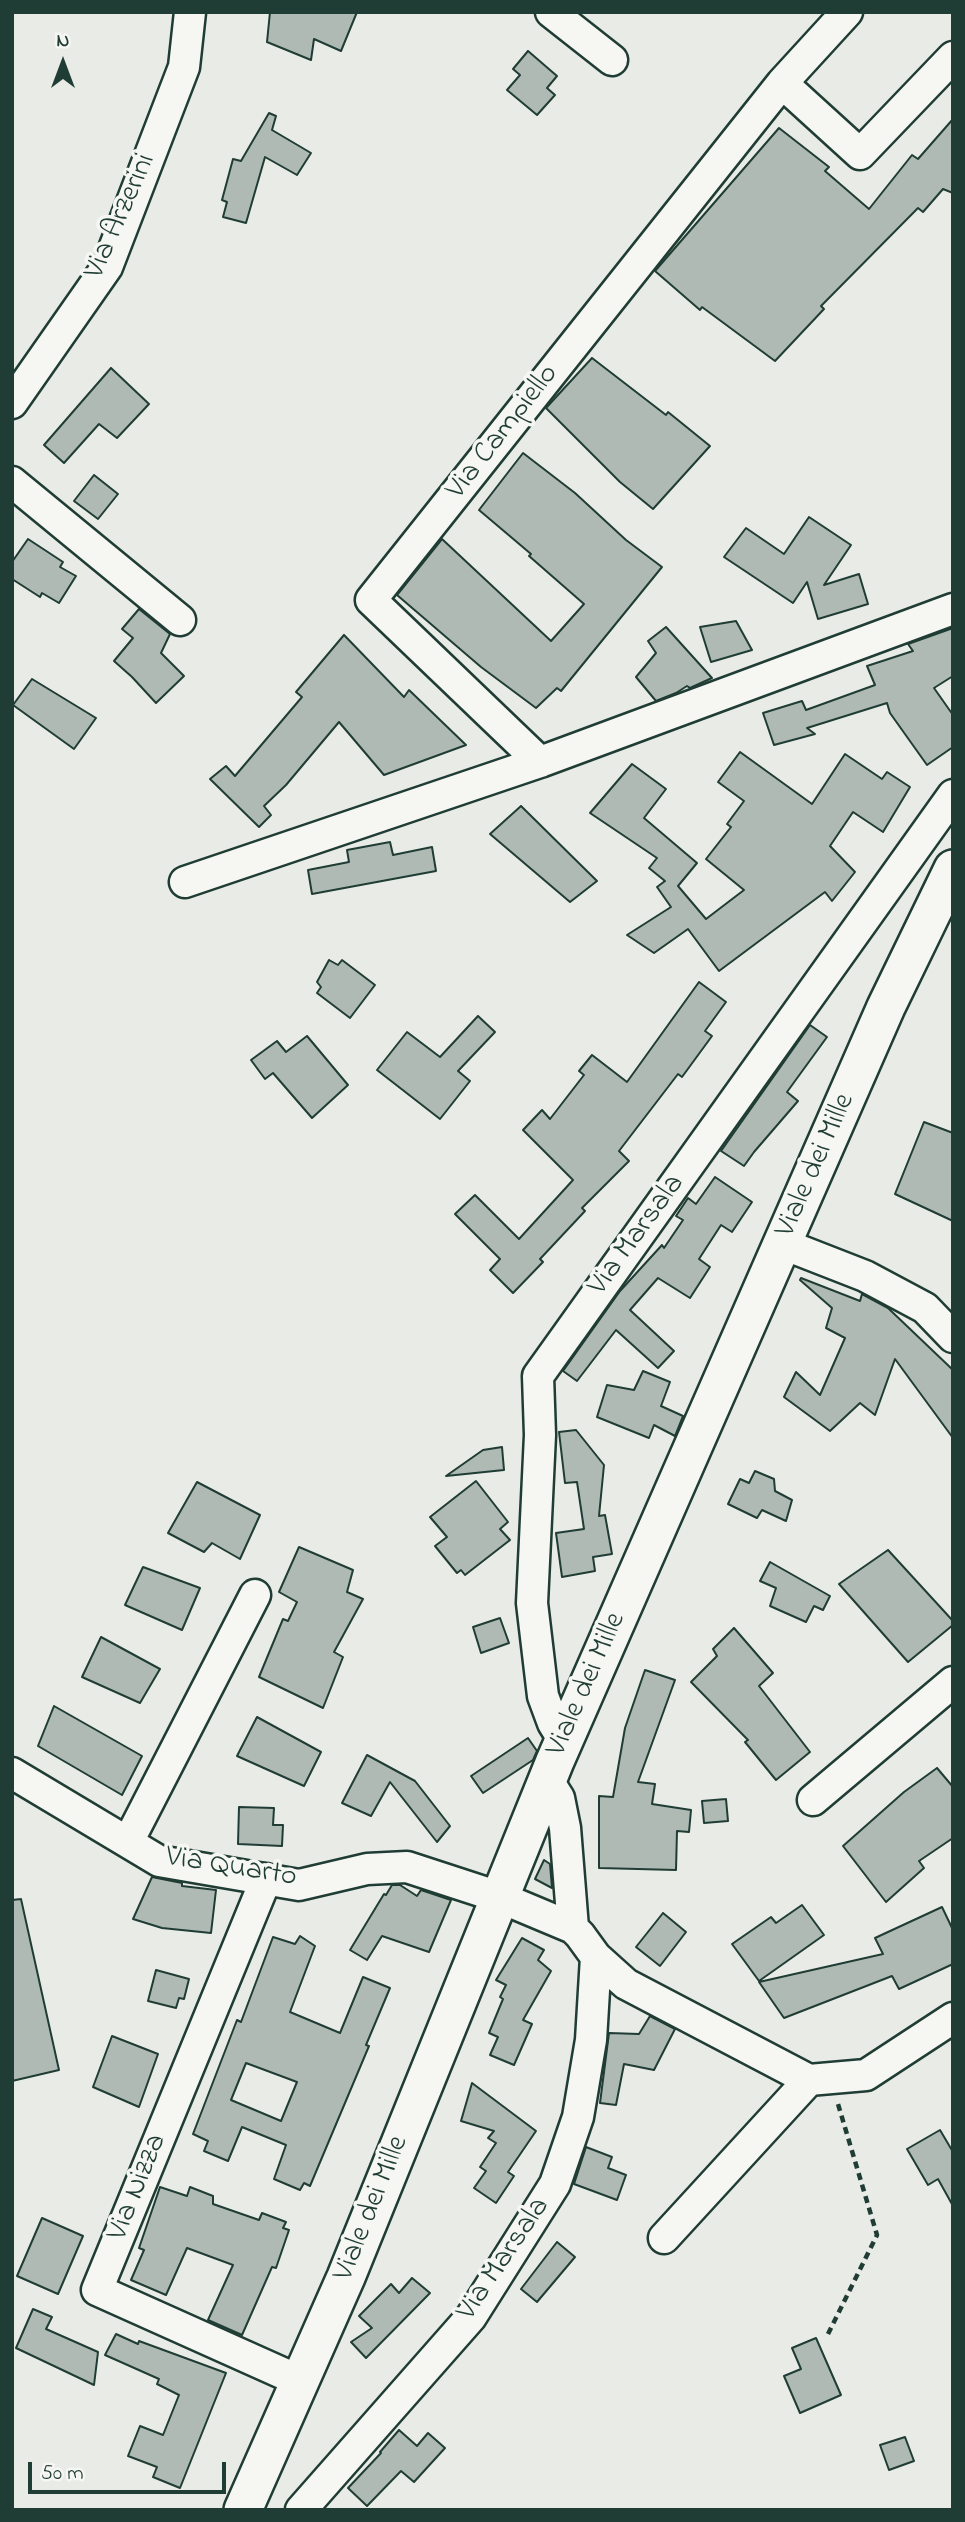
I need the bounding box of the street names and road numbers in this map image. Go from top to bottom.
street label: Via Arzerini [78,149,166,285]
street label: Via Campiello [440,358,568,508]
street label: Viale dei Mille [769,1089,865,1243]
street label: Via Marsala [582,1168,694,1304]
street label: Viale dei Mille [540,1608,636,1762]
street label: Via Quarto [163,1841,299,1897]
street label: Via Nizza [101,2129,177,2247]
street label: Viale dei Mille [328,2131,418,2287]
street label: Via Marsala [451,2191,559,2329]

